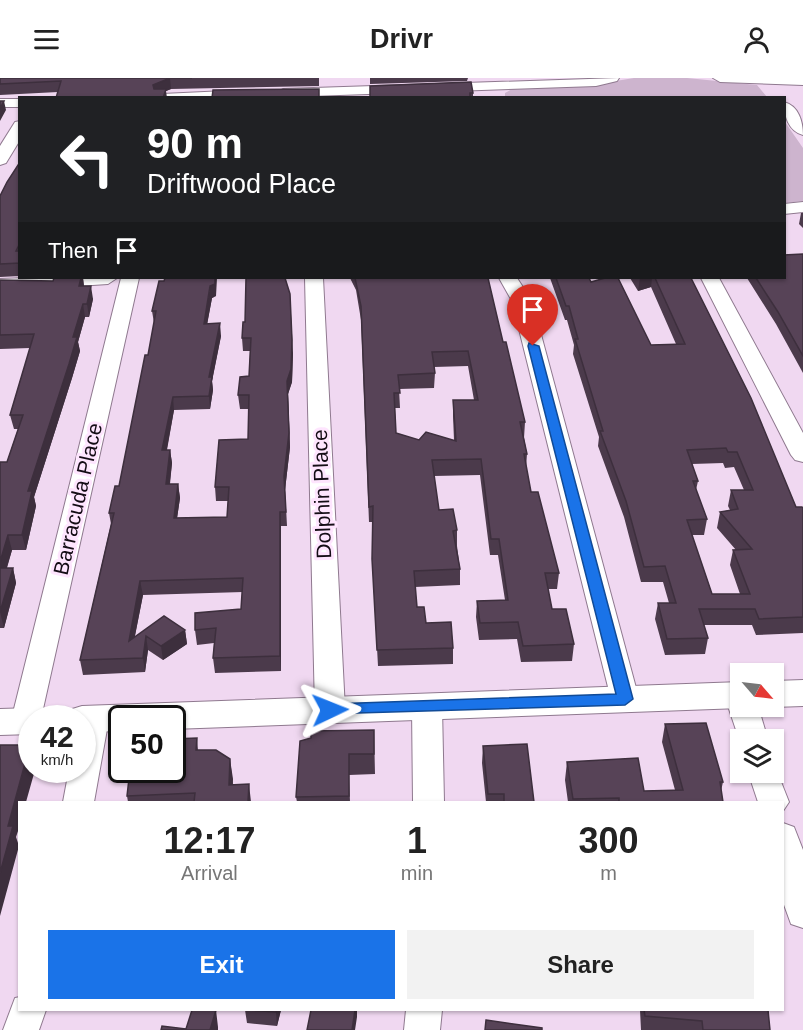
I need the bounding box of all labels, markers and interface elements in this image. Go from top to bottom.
icon: menu [30,23,63,56]
icon: person [740,23,773,56]
text: Drivr [370,24,433,54]
icon: left [48,120,126,198]
text: 90 m [147,120,243,167]
text: Driftwood Place [147,169,336,199]
icon: arrive [110,234,143,267]
text: Then [48,238,98,263]
pin [507,284,558,346]
icon: arrive [516,293,549,326]
street label: Barracuda Place [49,421,106,577]
street label: Dolphin Place [308,429,335,559]
north arrow [730,663,784,717]
map controls [730,663,784,783]
position arrow [298,678,362,742]
speed limit sign: 50 [108,705,186,783]
text: 42 [40,720,74,753]
button: layers [730,729,784,783]
text: km/h [41,751,73,768]
text: 12:17 [163,820,255,861]
text: 1 [407,820,427,861]
text: 300 [578,820,639,861]
text: Arrival [181,862,238,884]
text: min [401,862,433,884]
text: m [600,862,617,884]
button: Exit [48,930,395,999]
button: Share [407,930,754,999]

